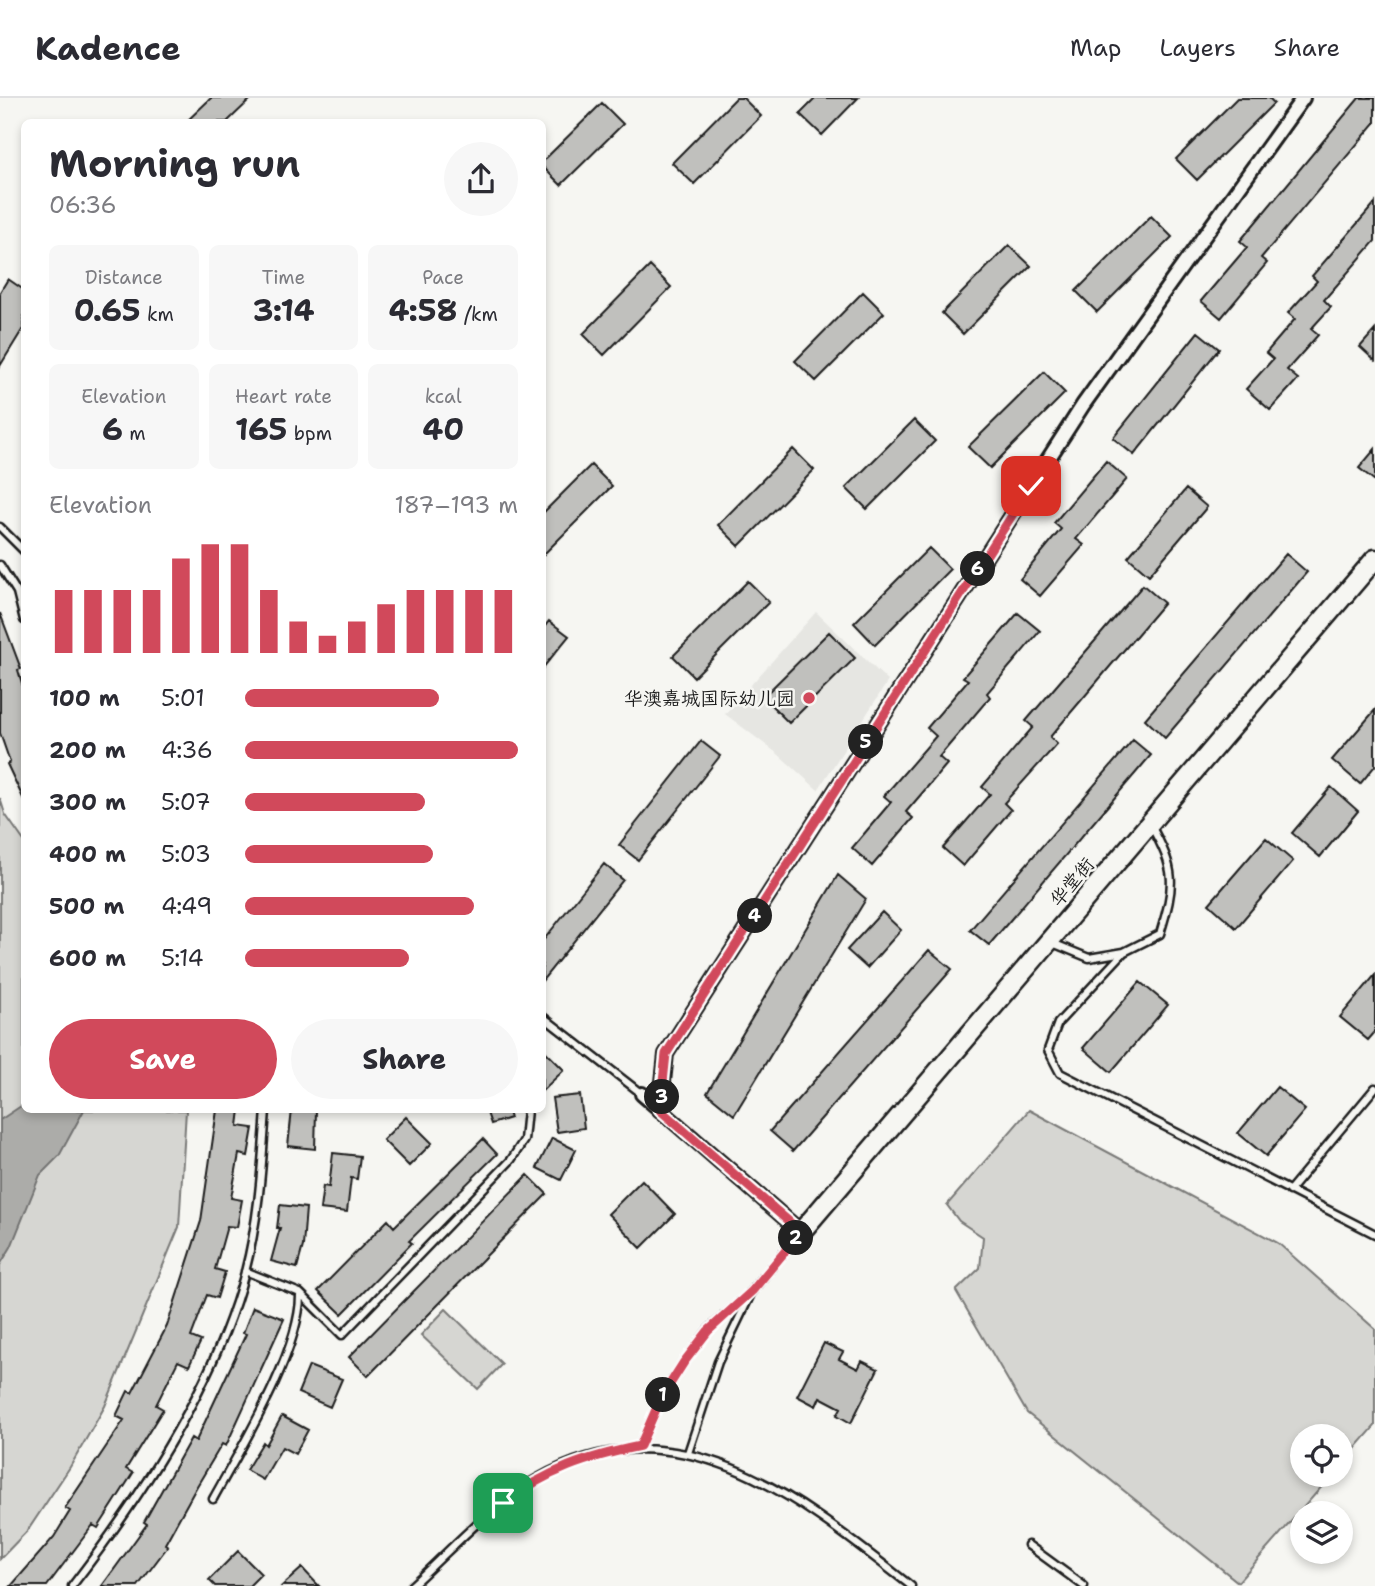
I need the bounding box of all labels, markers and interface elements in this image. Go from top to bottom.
text: Kadence [35,26,181,71]
text: Map [1070,32,1121,64]
text: Layers [1159,32,1236,64]
text: Share [1274,32,1340,64]
text: Morning run [49,138,300,189]
button: share [444,142,518,216]
text: 06:36 [49,190,117,220]
text: Distance [85,265,163,290]
text: Time [262,265,305,290]
text: Pace [422,265,464,290]
text: 0.65 [74,290,140,331]
text: 3:14 [252,290,315,331]
text: 4:58 [388,290,458,331]
text: km [140,302,174,327]
text: /km [458,302,498,327]
text: Elevation [81,384,166,409]
text: Heart rate [235,384,332,409]
text: kcal [425,384,462,409]
text: 6 [102,409,123,450]
text: 165 [235,409,287,450]
text: 40 [422,409,464,450]
text: m [123,421,146,446]
text: bpm [287,421,332,446]
pin [1001,456,1061,516]
icon: check [1012,467,1050,505]
text: Elevation [49,490,152,520]
text: 187–193 m [394,490,518,520]
pin: 6 [960,552,996,587]
text: 6 [971,556,984,581]
text: 100 m [49,683,120,713]
text: 5:01 [161,683,205,713]
place label: 华澳嘉城国际幼儿园 [624,686,795,711]
marker: 华澳嘉城国际幼儿园 [801,690,817,706]
pin: 5 [848,724,884,760]
text: 5 [860,729,871,754]
text: 200 m [49,735,126,765]
text: 4:36 [161,735,213,765]
text: 300 m [49,787,126,817]
text: 5:07 [161,787,211,817]
text: 400 m [49,839,126,869]
text: 5:03 [161,839,211,869]
street label: 华堂街 [1044,852,1100,912]
text: 500 m [49,891,124,921]
text: 4:49 [161,891,212,921]
pin: 4 [738,898,772,934]
text: 4 [748,903,761,928]
text: 600 m [49,943,126,973]
text: 5:14 [161,943,204,973]
button: Save [49,1019,277,1099]
button: Share [291,1019,518,1099]
pin: 3 [644,1080,680,1114]
text: 3 [655,1084,668,1109]
pin: 2 [778,1220,814,1256]
text: 2 [789,1225,802,1250]
pin: 1 [646,1378,680,1412]
text: 1 [658,1382,667,1407]
map controls [1290,1424,1353,1564]
button: locate [1290,1424,1353,1487]
pin [473,1473,533,1533]
icon: arrive [484,1484,522,1522]
button: layers [1290,1501,1353,1564]

